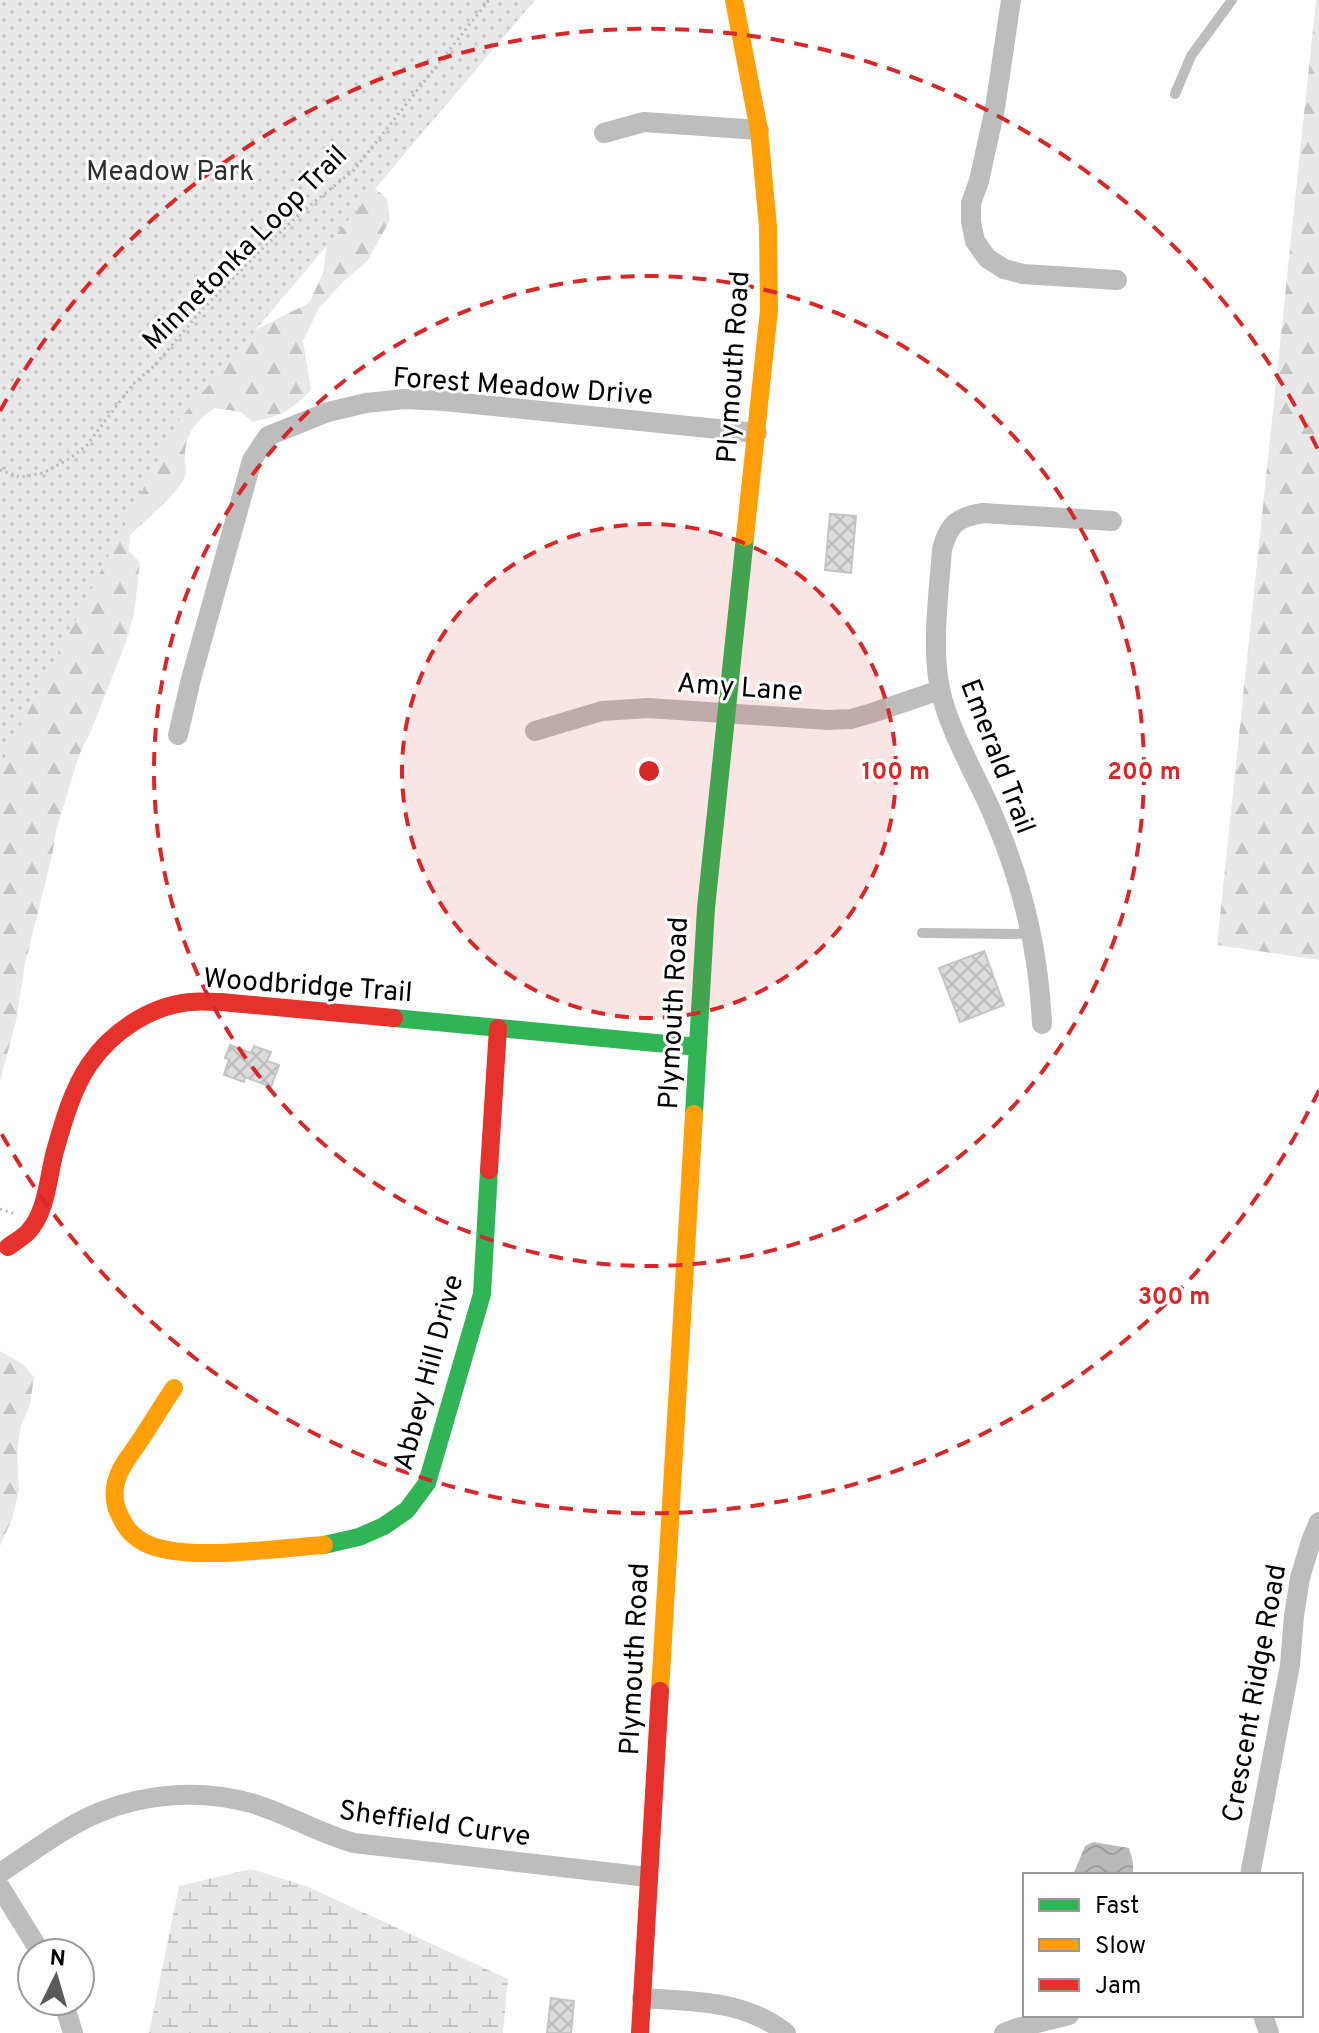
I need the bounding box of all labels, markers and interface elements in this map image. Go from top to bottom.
street label: Minnetonka Loop Trail [136,139,356,359]
park label: Meadow Park [86,155,254,191]
street label: Plymouth Road [710,270,760,465]
street label: Forest Meadow Drive [392,361,654,415]
street label: Amy Lane [676,667,804,711]
street label: Emerald Trail [950,674,1042,840]
centre of rings [635,757,663,785]
text: 100 m [862,758,930,788]
text: 200 m [1107,758,1181,788]
street label: Plymouth Road [652,916,698,1110]
street label: Woodbridge Trail [202,962,414,1012]
street label: Abbey Hill Drive [386,1271,473,1475]
text: 300 m [1138,1283,1210,1313]
street label: Plymouth Road [613,1562,659,1756]
street label: Crescent Ridge Road [1216,1562,1296,1825]
street label: Sheffield Curve [336,1794,533,1856]
legend [1023,1873,1303,2017]
text: Fast [1095,1892,1139,1922]
text: Slow [1095,1932,1146,1962]
north arrow [16,1937,96,2017]
text: N [48,1945,67,1974]
text: Jam [1095,1972,1141,2002]

